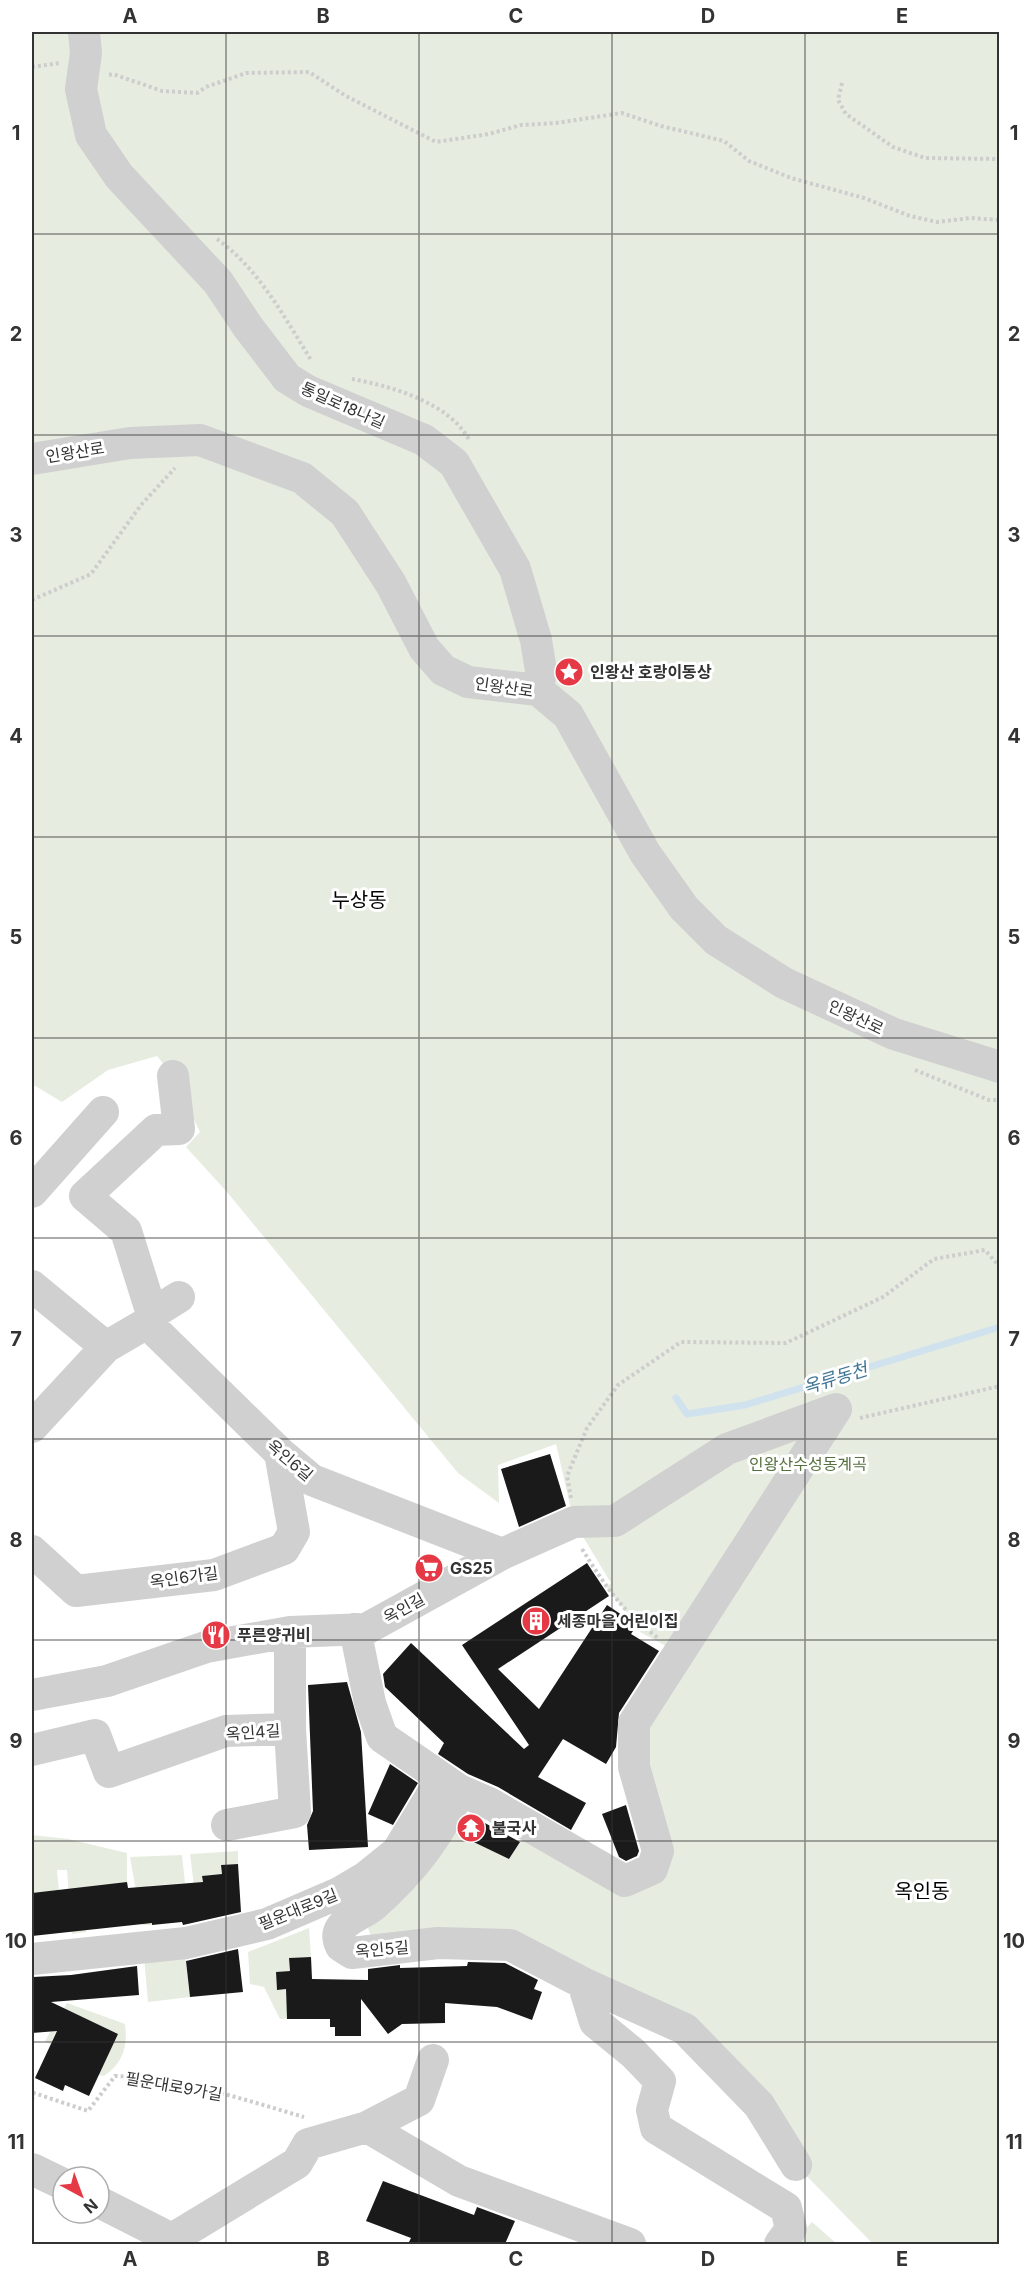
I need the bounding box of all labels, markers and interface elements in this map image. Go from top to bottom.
text: A [123,4,138,28]
text: B [316,4,330,28]
text: C [509,4,523,28]
text: D [701,4,715,28]
text: E [896,4,908,28]
text: 1 [12,121,20,145]
text: 1 [1010,121,1018,145]
text: 2 [10,322,22,346]
text: 2 [1008,322,1020,346]
street label: 통일로18나길 [298,378,388,432]
street label: 인왕산로 [44,437,106,466]
text: 3 [10,523,22,547]
text: 3 [1008,523,1020,547]
place icon: 인왕산 호랑이동상 [553,656,585,688]
place label: 인왕산 호랑이동상 [590,662,712,682]
street label: 인왕산로 [473,673,535,701]
text: 4 [9,724,23,748]
text: 4 [1007,724,1021,748]
district label: 누상동 [331,888,387,912]
text: 5 [10,925,22,949]
text: 5 [1008,925,1020,949]
street label: 인왕산로 [825,995,887,1039]
text: 6 [10,1126,23,1150]
text: 6 [1008,1126,1021,1150]
text: 7 [10,1327,22,1351]
text: 7 [1008,1327,1020,1351]
water label: 옥류동천 [800,1358,872,1398]
street label: 옥인6길 [263,1435,317,1485]
park label: 인왕산수성동계곡 [749,1454,867,1474]
text: 8 [9,1528,23,1552]
text: 8 [1007,1528,1021,1552]
supermarket icon: GS25 [413,1552,445,1584]
place label: GS25 [450,1558,493,1578]
street label: 옥인6가길 [149,1562,219,1592]
street label: 옥인길 [380,1589,428,1627]
building icon: 세종마을 어린이집 [520,1605,552,1637]
place label: 세종마을 어린이집 [557,1611,679,1631]
restaurant icon: 푸른양귀비 [200,1619,232,1651]
place label: 푸른양귀비 [237,1625,311,1645]
street label: 옥인4길 [225,1720,281,1744]
text: 9 [10,1729,23,1753]
text: 9 [1008,1729,1021,1753]
temple icon: 불국사 [455,1812,487,1844]
place label: 불국사 [492,1818,536,1838]
district label: 옥인동 [894,1879,950,1903]
street label: 필운대로9길 [256,1884,340,1934]
text: 10 [5,1929,27,1953]
text: 10 [1003,1929,1025,1953]
street label: 옥인5길 [354,1937,410,1961]
street label: 필운대로9가길 [124,2068,224,2104]
text: 11 [7,2130,25,2154]
text: 11 [1005,2130,1023,2154]
north arrow [51,2165,111,2225]
text: N [80,2195,102,2218]
text: A [123,2247,138,2271]
text: B [316,2247,330,2271]
text: C [509,2247,523,2271]
text: D [701,2247,715,2271]
text: E [896,2247,908,2271]

